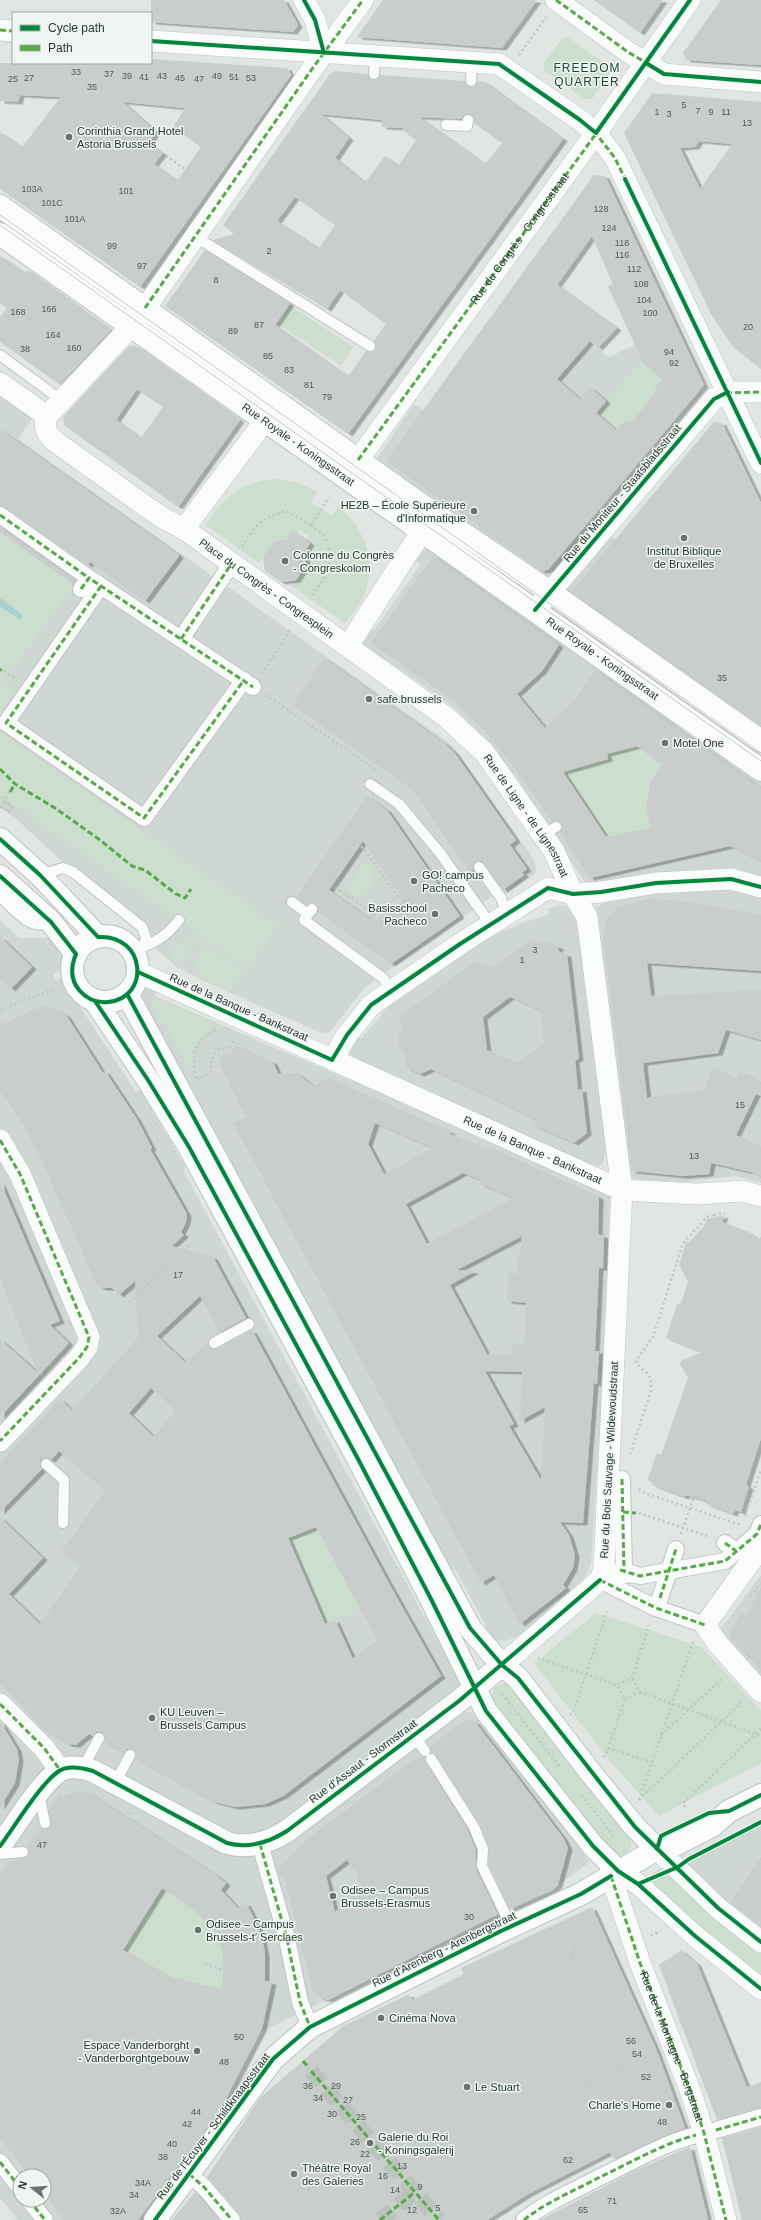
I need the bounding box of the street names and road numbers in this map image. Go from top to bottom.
street label: Rue du Congrès - Congresstraat [468,171,571,306]
street label: Rue Royale - Koningsstraat [240,400,357,488]
street label: Rue du Moniteur - Staatsbladsstraat [561,422,683,564]
street label: Place du Congrès - Congresplein [197,536,336,640]
street label: Rue Royale - Koningsstraat [544,615,661,702]
street label: Rue de Ligne - de Lignestraat [481,752,571,879]
street label: Rue de la Banque - Bankstraat [168,971,310,1043]
street label: Rue de la Banque - Bankstraat [462,1113,604,1186]
street label: Rue du Bois Sauvage - Wildewoudstraat [598,1361,620,1559]
street label: Rue d'Assaut - Stormstraat [307,1717,419,1805]
street label: Rue d'Arenberg - Arenbergstraat [370,1909,518,1989]
street label: Rue de la Montagne - Bergstraat [638,1970,706,2123]
street label: Rue de l'Écuyer - Schildknaapsstraat [154,2050,272,2202]

